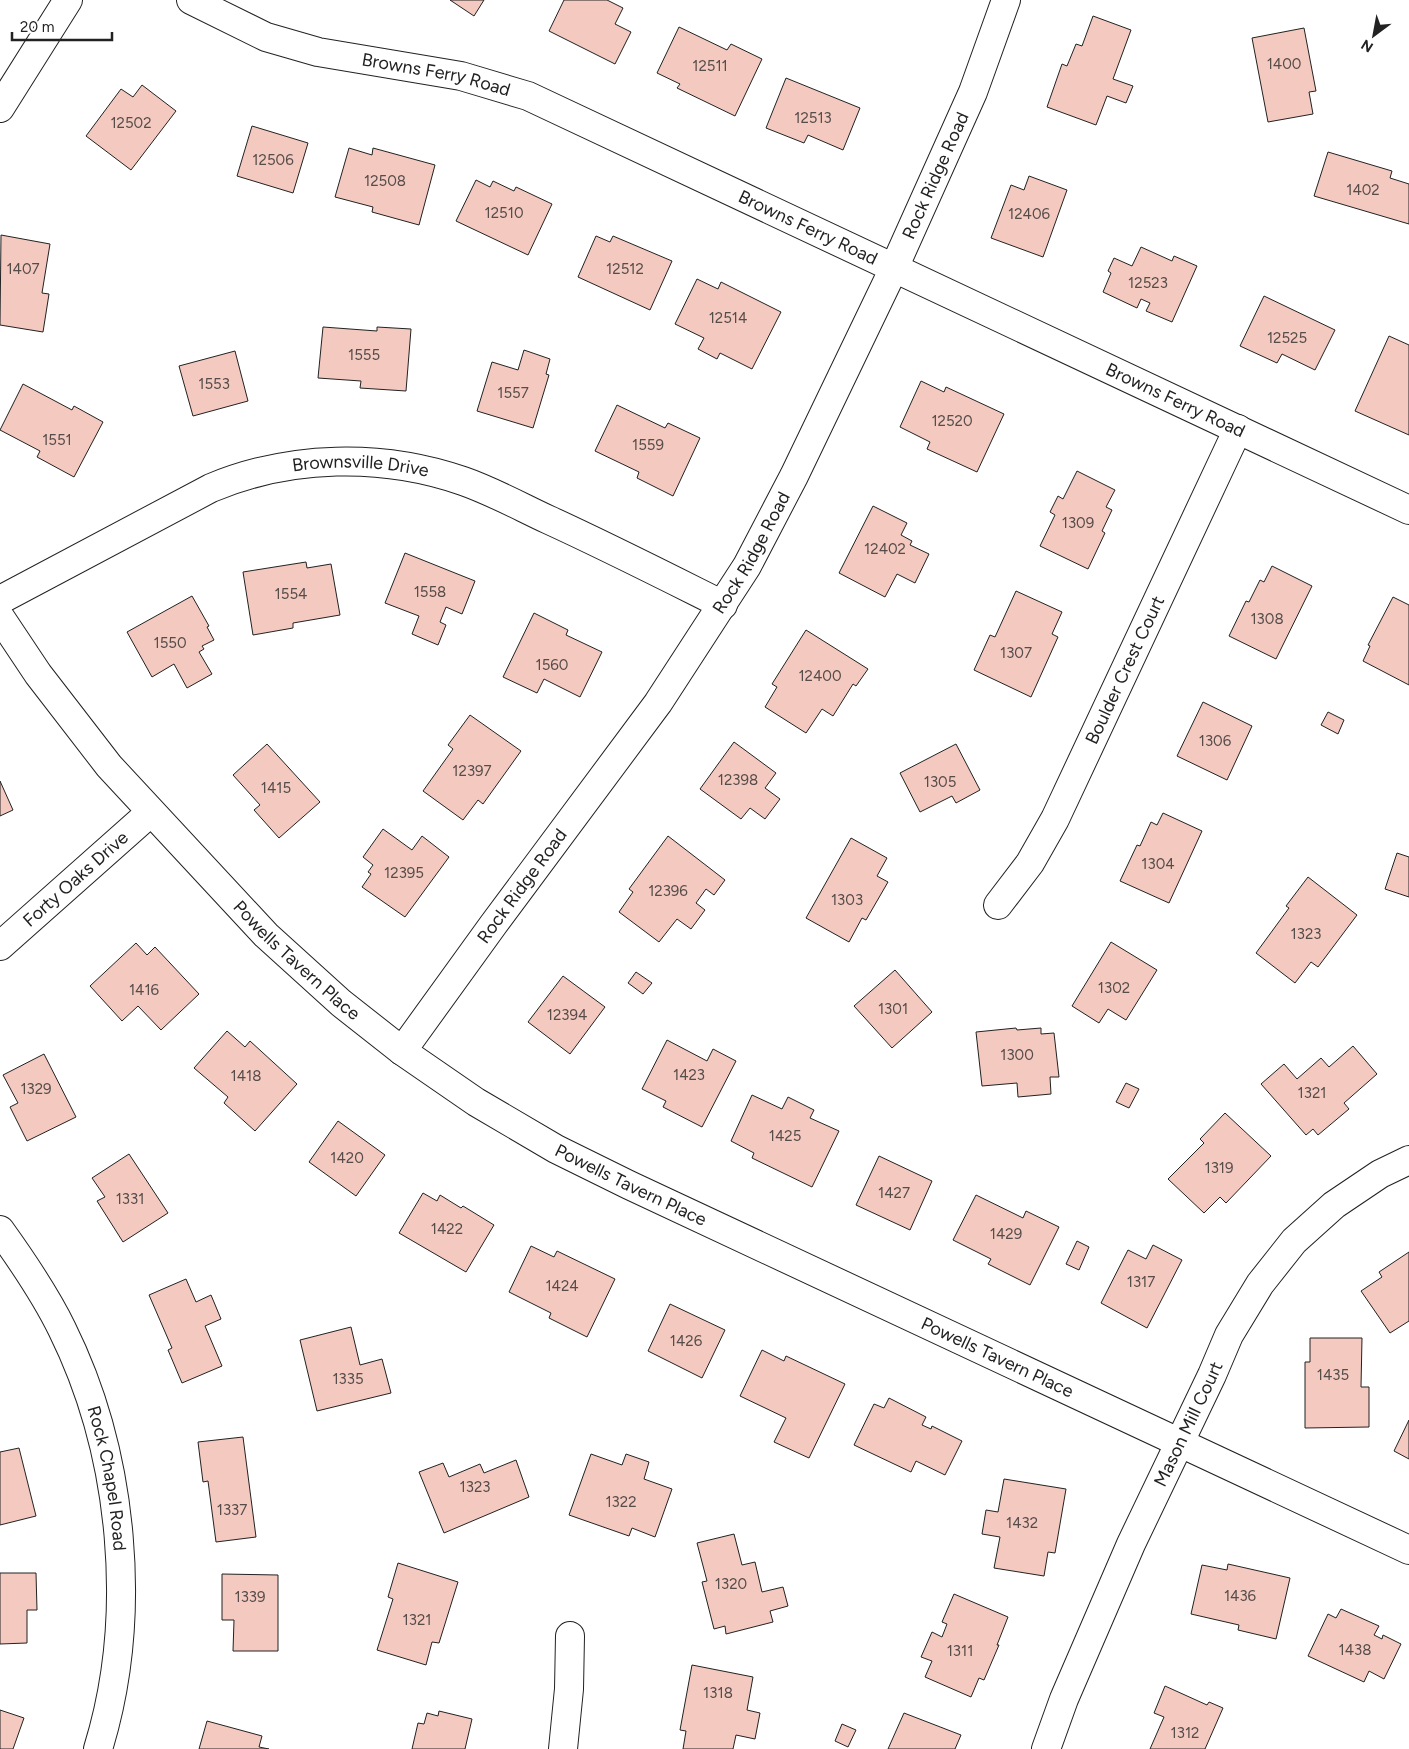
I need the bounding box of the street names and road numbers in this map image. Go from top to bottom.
street label: Browns Ferry Road [360,49,513,101]
street label: Rock Ridge Road [897,109,974,243]
street label: Browns Ferry Road [735,185,881,270]
street label: Browns Ferry Road [1102,358,1249,442]
street label: Brownsville Drive [291,450,431,482]
street label: Rock Ridge Road [708,488,795,618]
street label: Boulder Crest Court [1081,592,1169,748]
street label: Rock Ridge Road [472,824,572,948]
street label: Forty Oaks Drive [18,826,133,931]
street label: Powells Tavern Place [229,896,365,1025]
street label: Powells Tavern Place [551,1139,710,1231]
street label: Powells Tavern Place [918,1312,1077,1403]
street label: Mason Mill Court [1149,1358,1228,1490]
street label: Rock Chapel Road [82,1403,131,1552]

